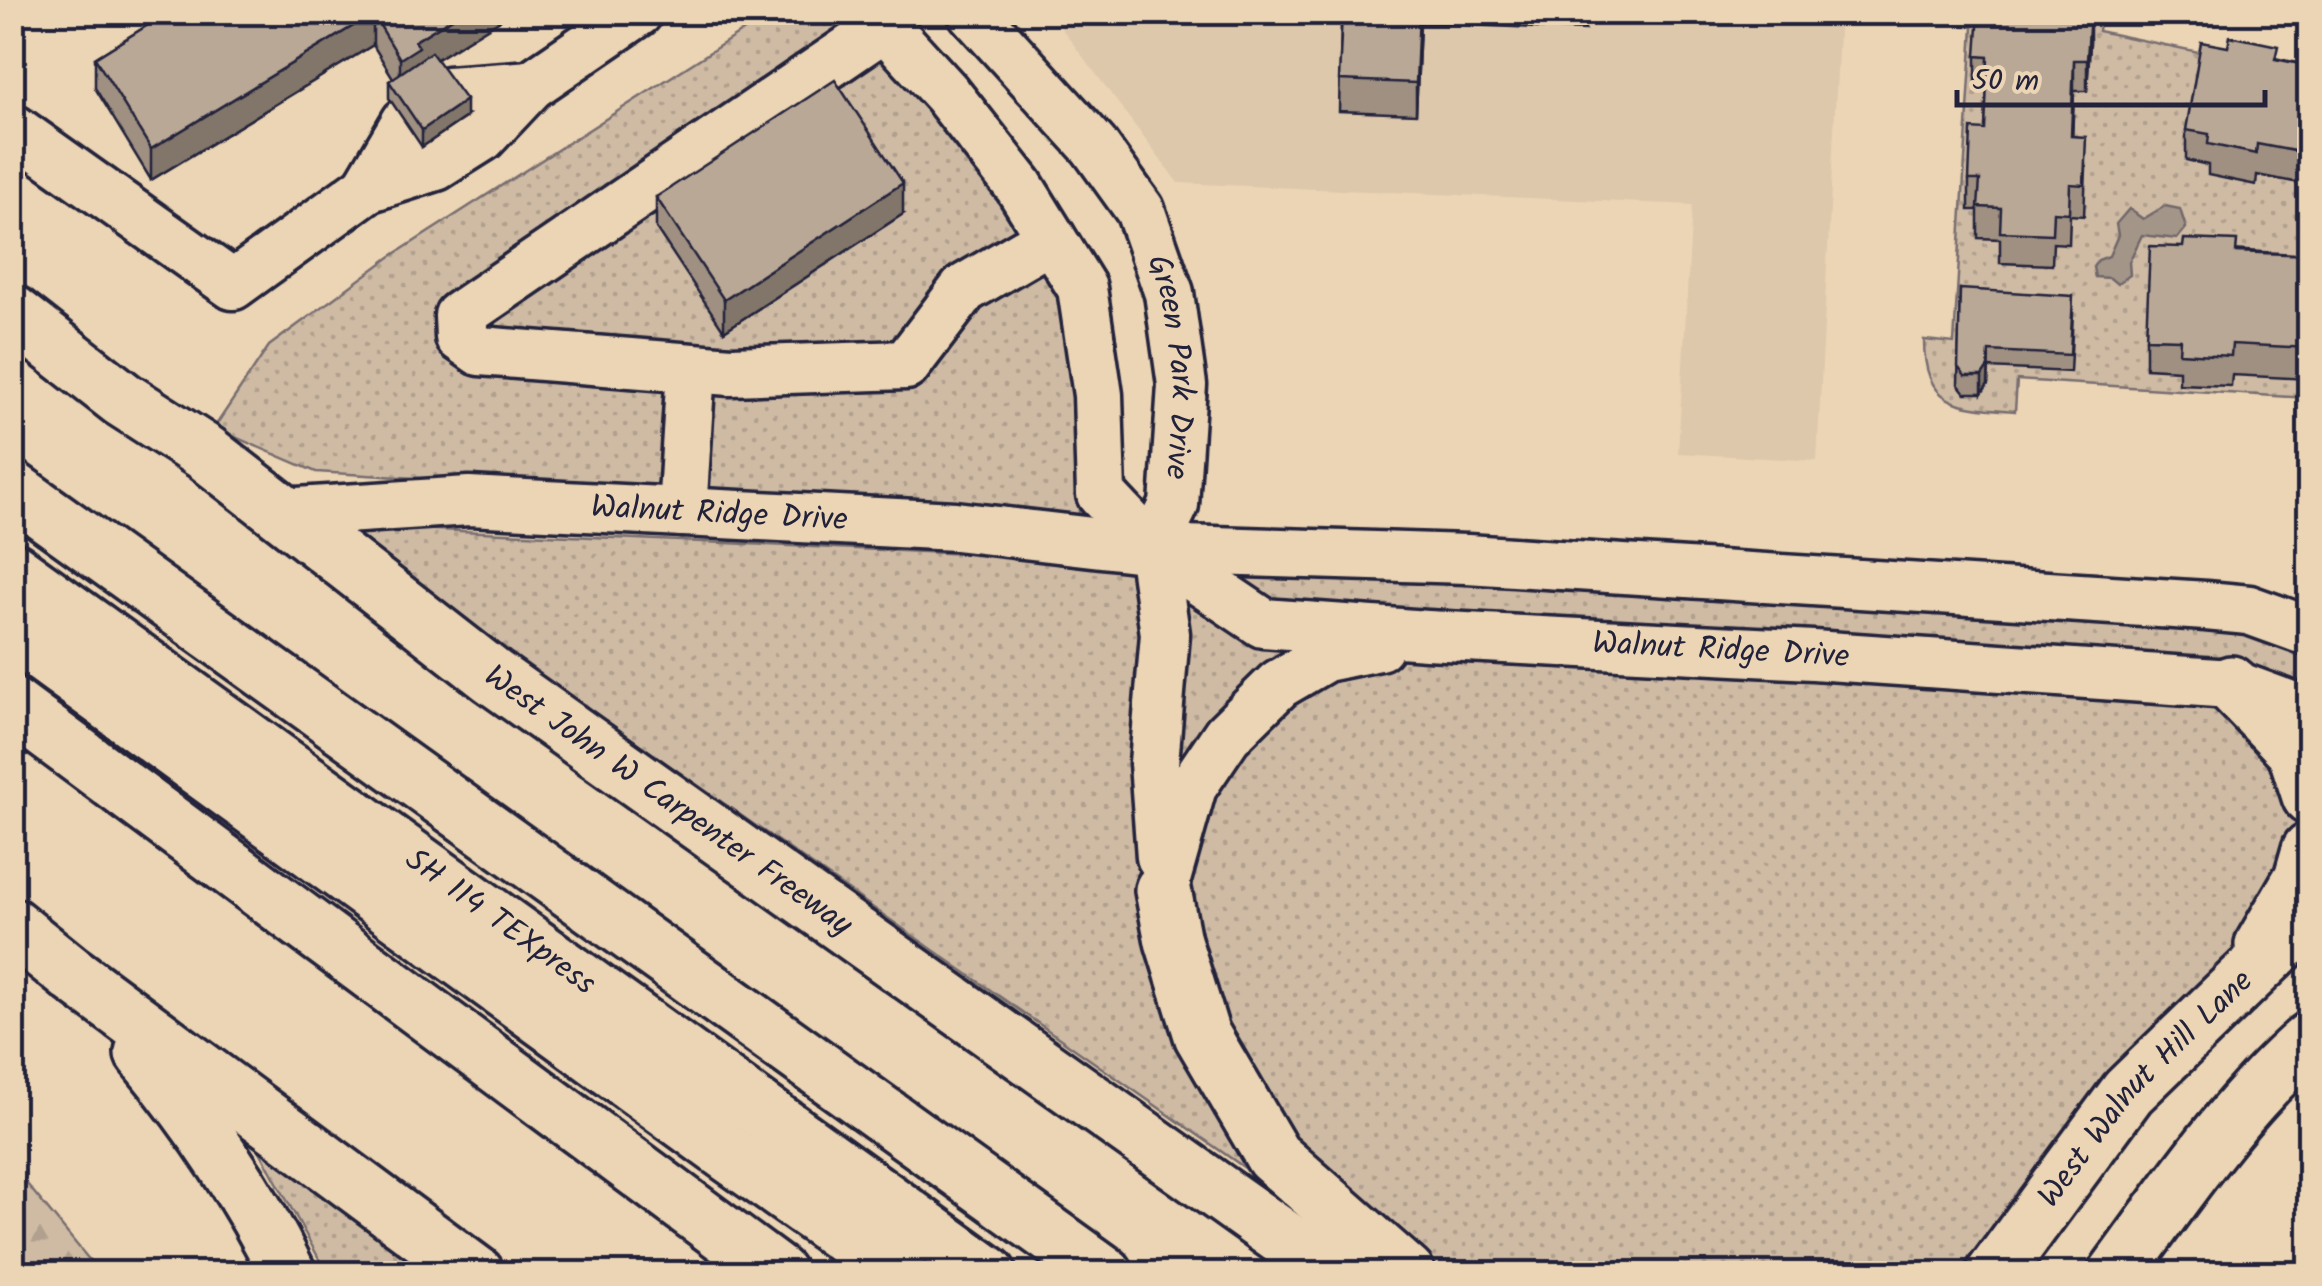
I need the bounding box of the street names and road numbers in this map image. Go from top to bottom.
street label: Green Park Drive [1132,248,1208,481]
street label: Walnut Ridge Drive [590,482,849,546]
street label: Walnut Ridge Drive [1591,618,1851,683]
street label: West John W Carpenter Freeway [473,652,864,950]
street label: SH 114 TEXpress [394,836,607,1009]
street label: West Walnut Hill Lane [2025,958,2266,1219]

